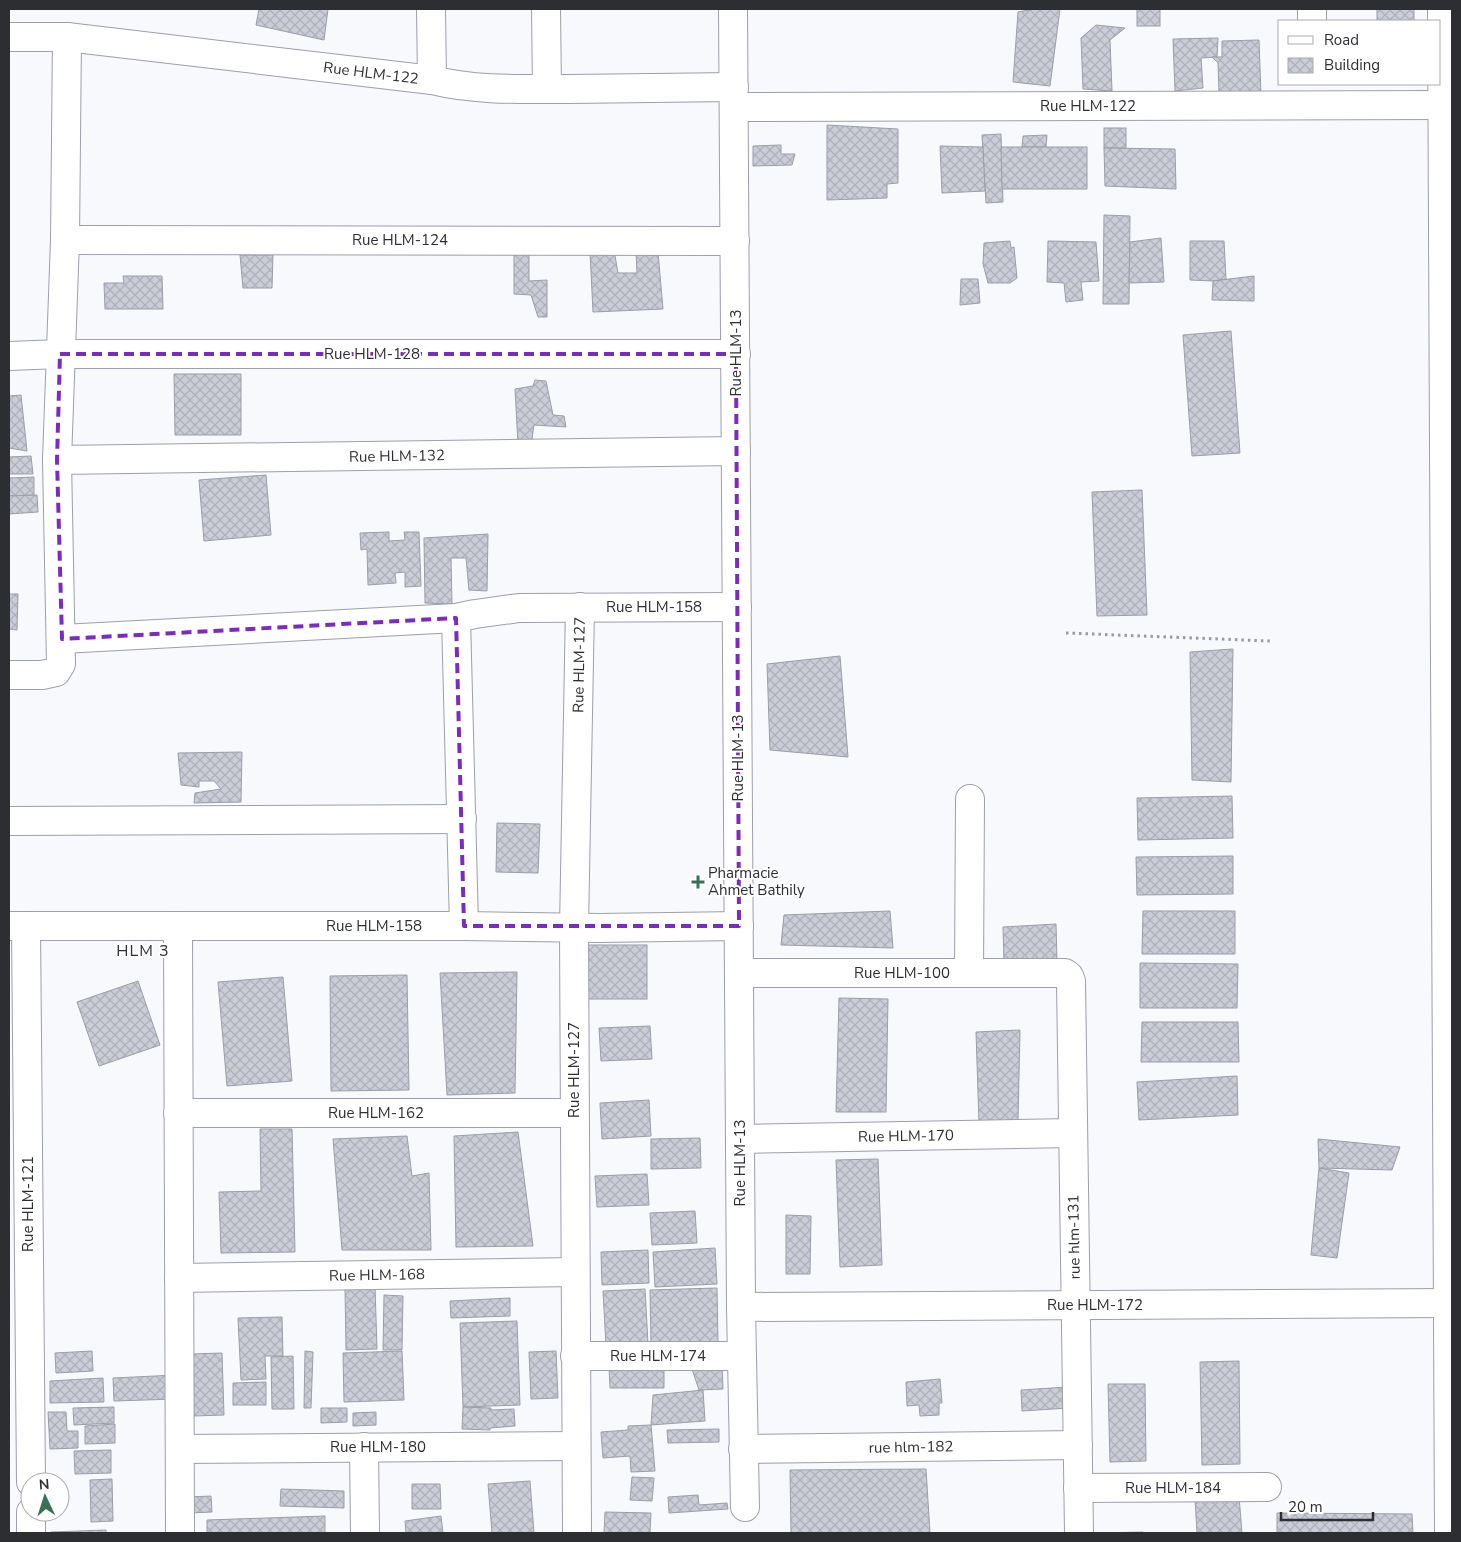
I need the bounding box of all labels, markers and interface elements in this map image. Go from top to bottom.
legend [1278,20,1441,85]
text: Road [1324,30,1359,50]
text: Building [1324,55,1380,75]
street label: Rue HLM-122 [322,57,420,89]
street label: Rue HLM-122 [1040,96,1136,116]
street label: Rue HLM-124 [352,230,448,250]
street label: Rue HLM-13 [726,309,746,397]
street label: Rue HLM-128 [324,344,420,364]
street label: Rue HLM-132 [349,445,445,467]
street label: Rue HLM-158 [606,597,702,617]
street label: Rue HLM-127 [568,617,590,713]
street label: Rue HLM-13 [728,714,748,802]
place label: Pharmacie Ahmet Bathily [708,863,805,900]
marker: Pharmacie Ahmet Bathily [692,876,704,888]
street label: Rue HLM-158 [326,916,422,936]
district label: HLM 3 [116,940,170,962]
street label: Rue HLM-100 [854,963,950,983]
street label: Rue HLM-127 [564,1022,584,1118]
street label: Rue HLM-162 [328,1103,424,1123]
street label: Rue HLM-13 [730,1119,750,1207]
street label: Rue HLM-170 [858,1125,954,1147]
street label: Rue HLM-121 [18,1156,38,1252]
street label: rue hlm-131 [1063,1194,1085,1280]
street label: Rue HLM-168 [329,1264,425,1286]
street label: Rue HLM-172 [1047,1295,1143,1315]
street label: Rue HLM-174 [610,1346,706,1366]
street label: rue hlm-182 [868,1436,954,1458]
street label: Rue HLM-180 [330,1437,426,1457]
north arrow [20,1472,70,1522]
text: N [38,1475,50,1494]
street label: Rue HLM-184 [1125,1478,1221,1498]
scale bar [1281,1490,1374,1522]
text: 20 m [1288,1497,1323,1517]

